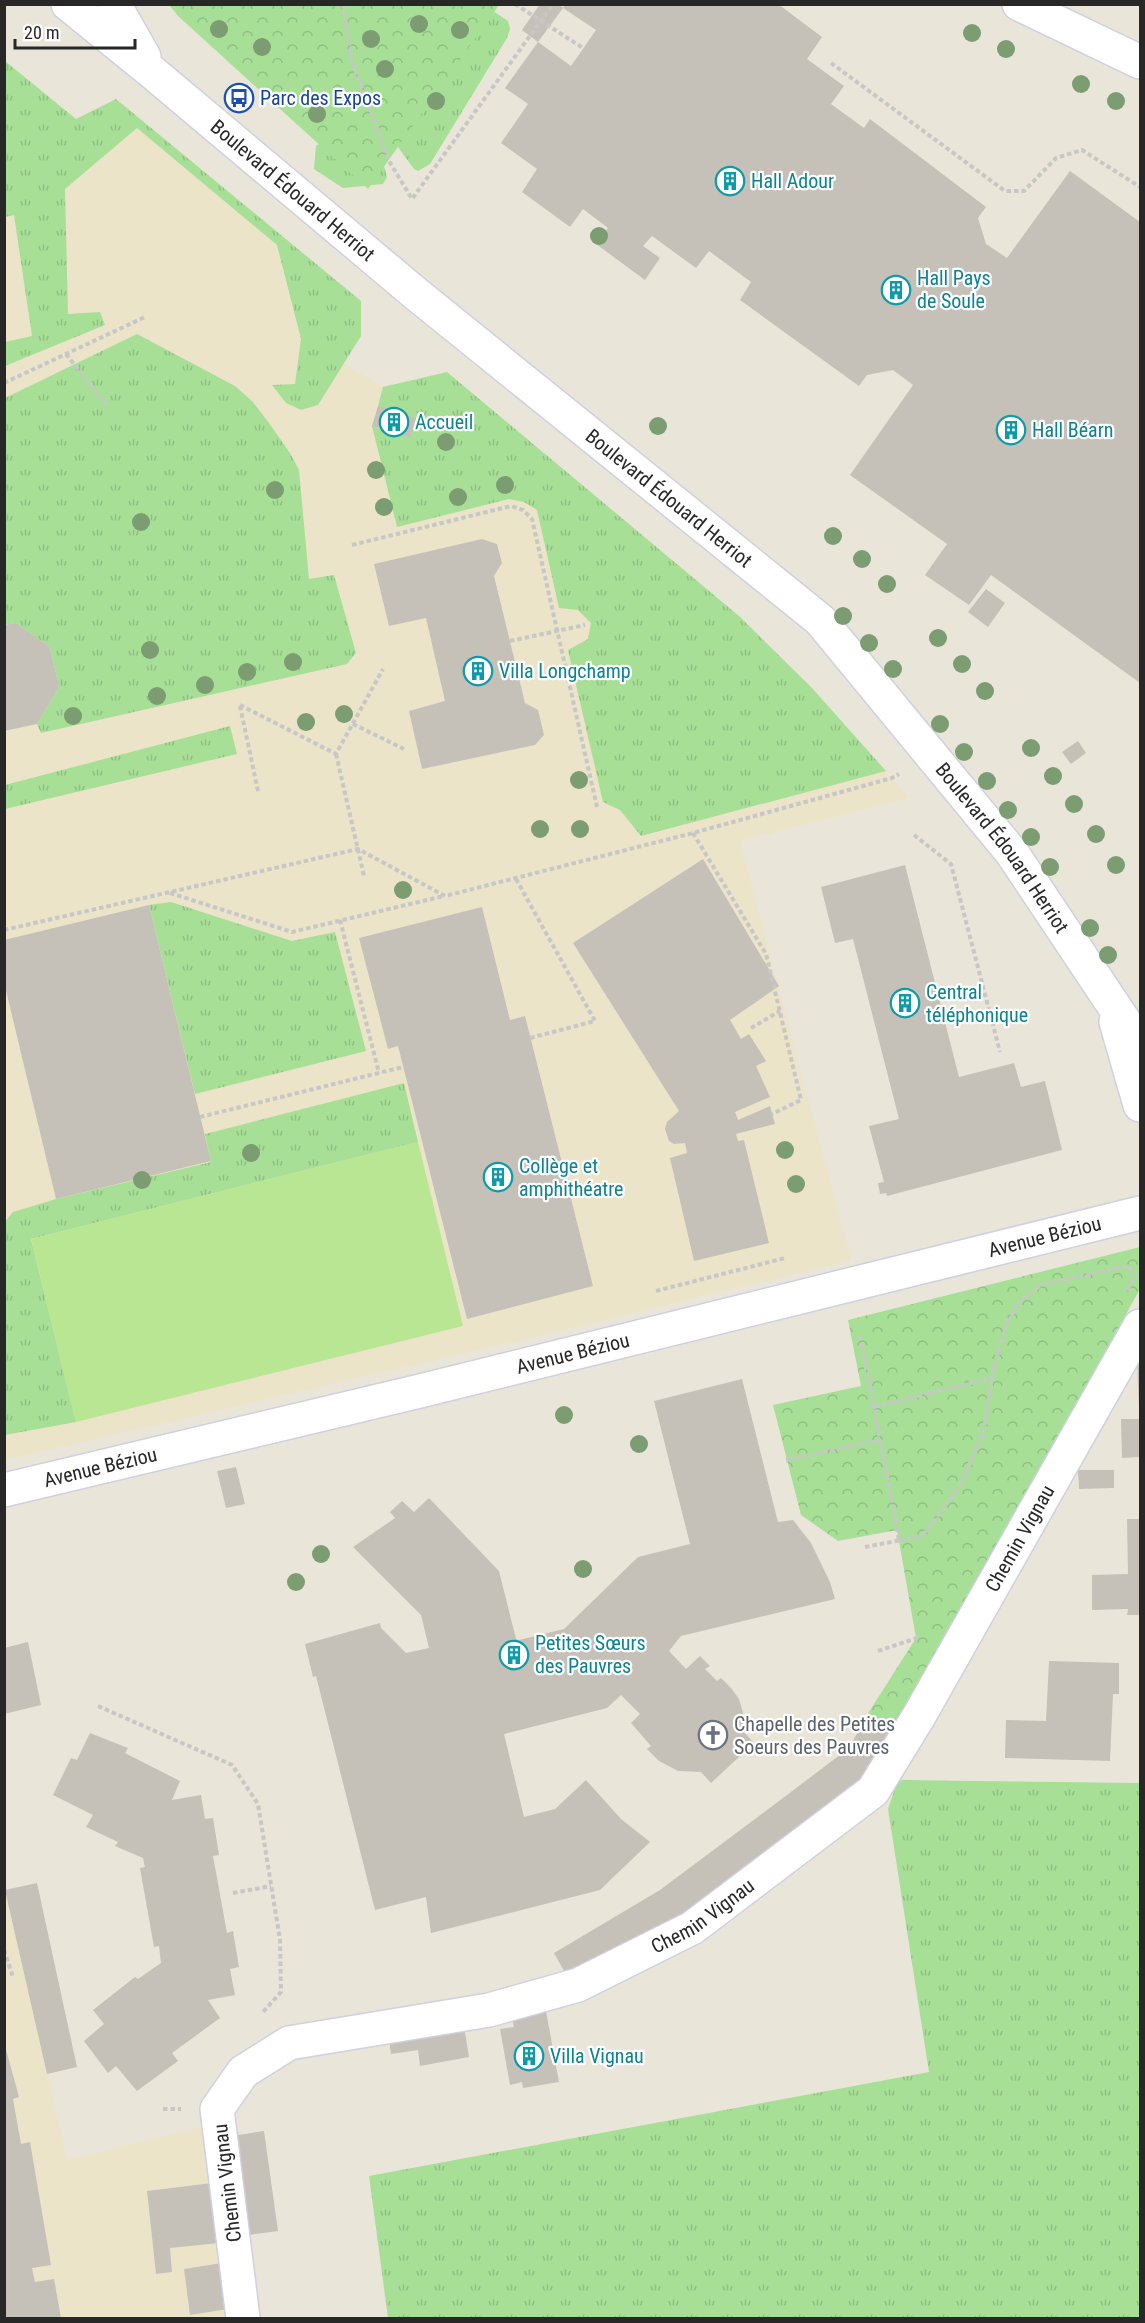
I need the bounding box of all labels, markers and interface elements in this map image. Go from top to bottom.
scale bar [15,12,135,50]
text: 20 m [24,22,59,43]
bus stop icon: Parc des Expos [223,82,255,114]
place label: Parc des Expos [260,86,381,110]
street label: Boulevard Édouard Herriot [206,115,380,266]
building icon: Hall Adour [714,165,746,197]
place label: Hall Adour [751,169,834,193]
place label: Hall Pays de Soule [917,266,991,313]
building icon: Hall Pays de Soule [880,274,912,306]
building icon: Accueil [378,406,410,438]
place label: Accueil [415,410,473,434]
building icon: Hall Béarn [995,414,1027,446]
place label: Hall Béarn [1032,418,1113,442]
street label: Boulevard Édouard Herriot [581,424,757,572]
building icon: Villa Longchamp [462,655,494,687]
place label: Villa Longchamp [499,659,631,683]
street label: Boulevard Édouard Herriot [931,758,1074,937]
place label: Central téléphonique [926,980,1028,1027]
building icon: Central téléphonique [889,987,921,1019]
place label: Collège et amphithéatre [519,1154,623,1201]
building icon: Collège et amphithéatre [482,1161,514,1193]
street label: Avenue Béziou [986,1211,1104,1262]
street label: Avenue Béziou [514,1328,632,1379]
street label: Avenue Béziou [41,1442,159,1492]
street label: Chemin Vignau [980,1481,1059,1596]
place label: Petites Sœurs des Pauvres [535,1631,646,1678]
building icon: Petites Sœurs des Pauvres [498,1639,530,1671]
place label: Chapelle des Petites Soeurs des Pauvres [734,1712,895,1759]
church icon: Chapelle des Petites Soeurs des Pauvres [697,1719,729,1751]
street label: Chemin Vignau [647,1873,759,1959]
building icon: Villa Vignau [513,2040,545,2072]
place label: Villa Vignau [550,2044,644,2068]
street label: Chemin Vignau [208,2123,246,2243]

